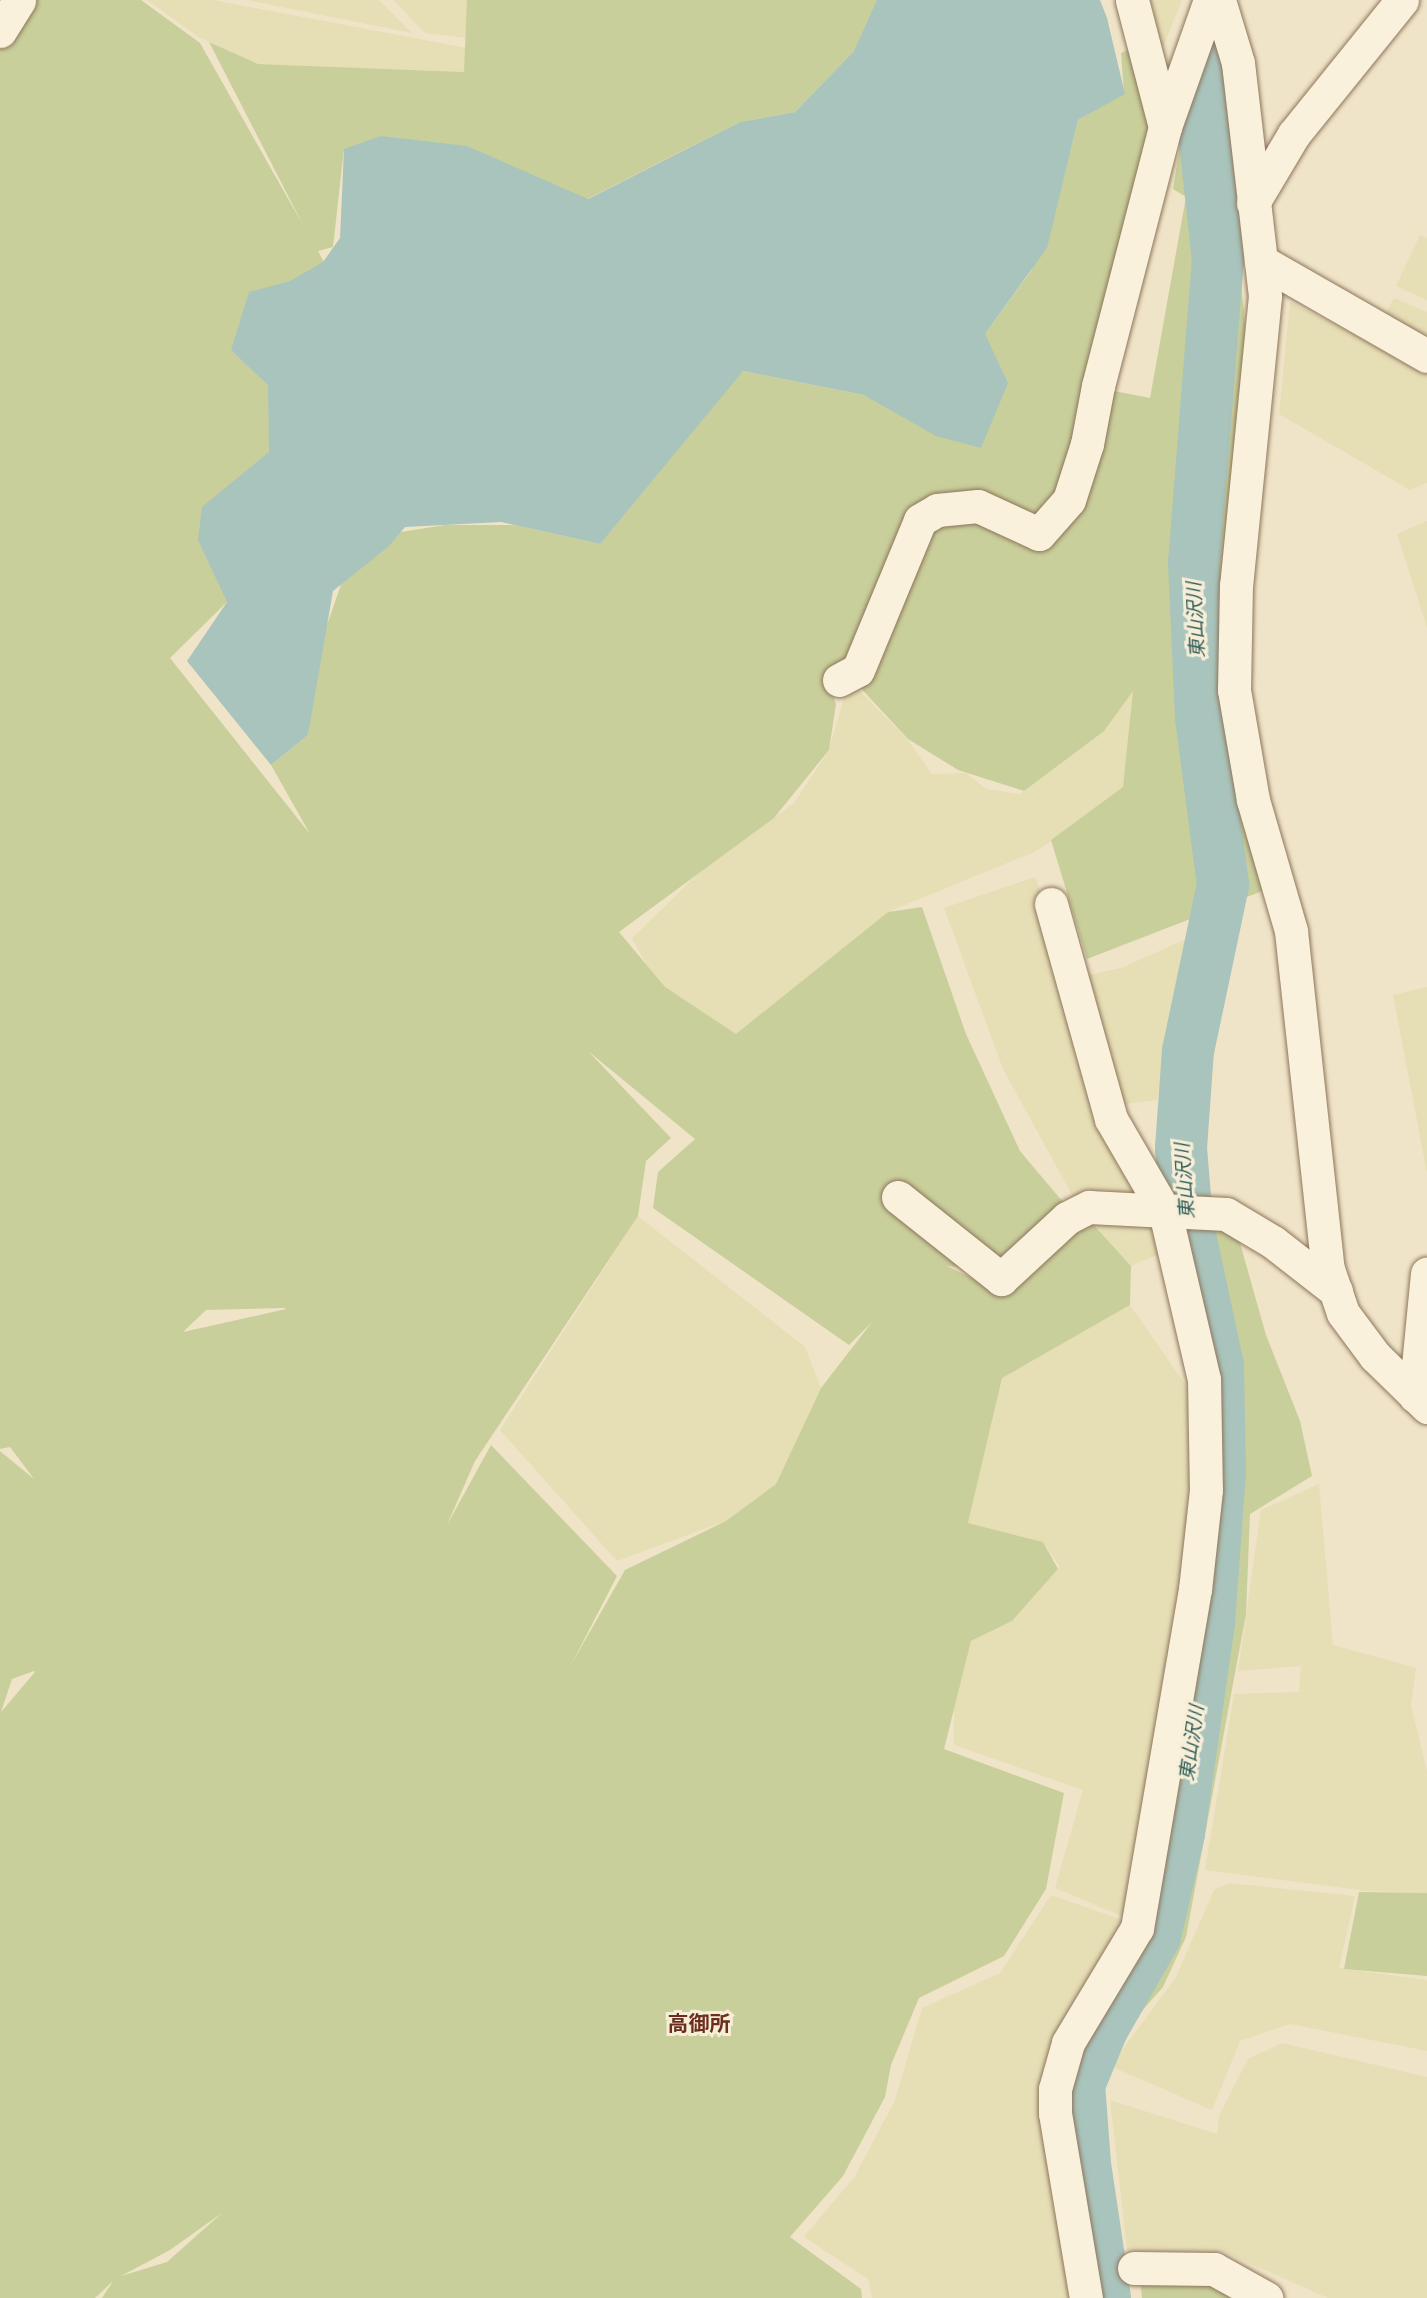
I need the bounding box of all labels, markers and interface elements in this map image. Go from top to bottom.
water label: 東山沢川 [1183,581,1209,659]
water label: 東山沢川 [1171,1142,1199,1220]
water label: 東山沢川 [1175,1704,1209,1782]
district label: 高御所 [668,2011,730,2037]

